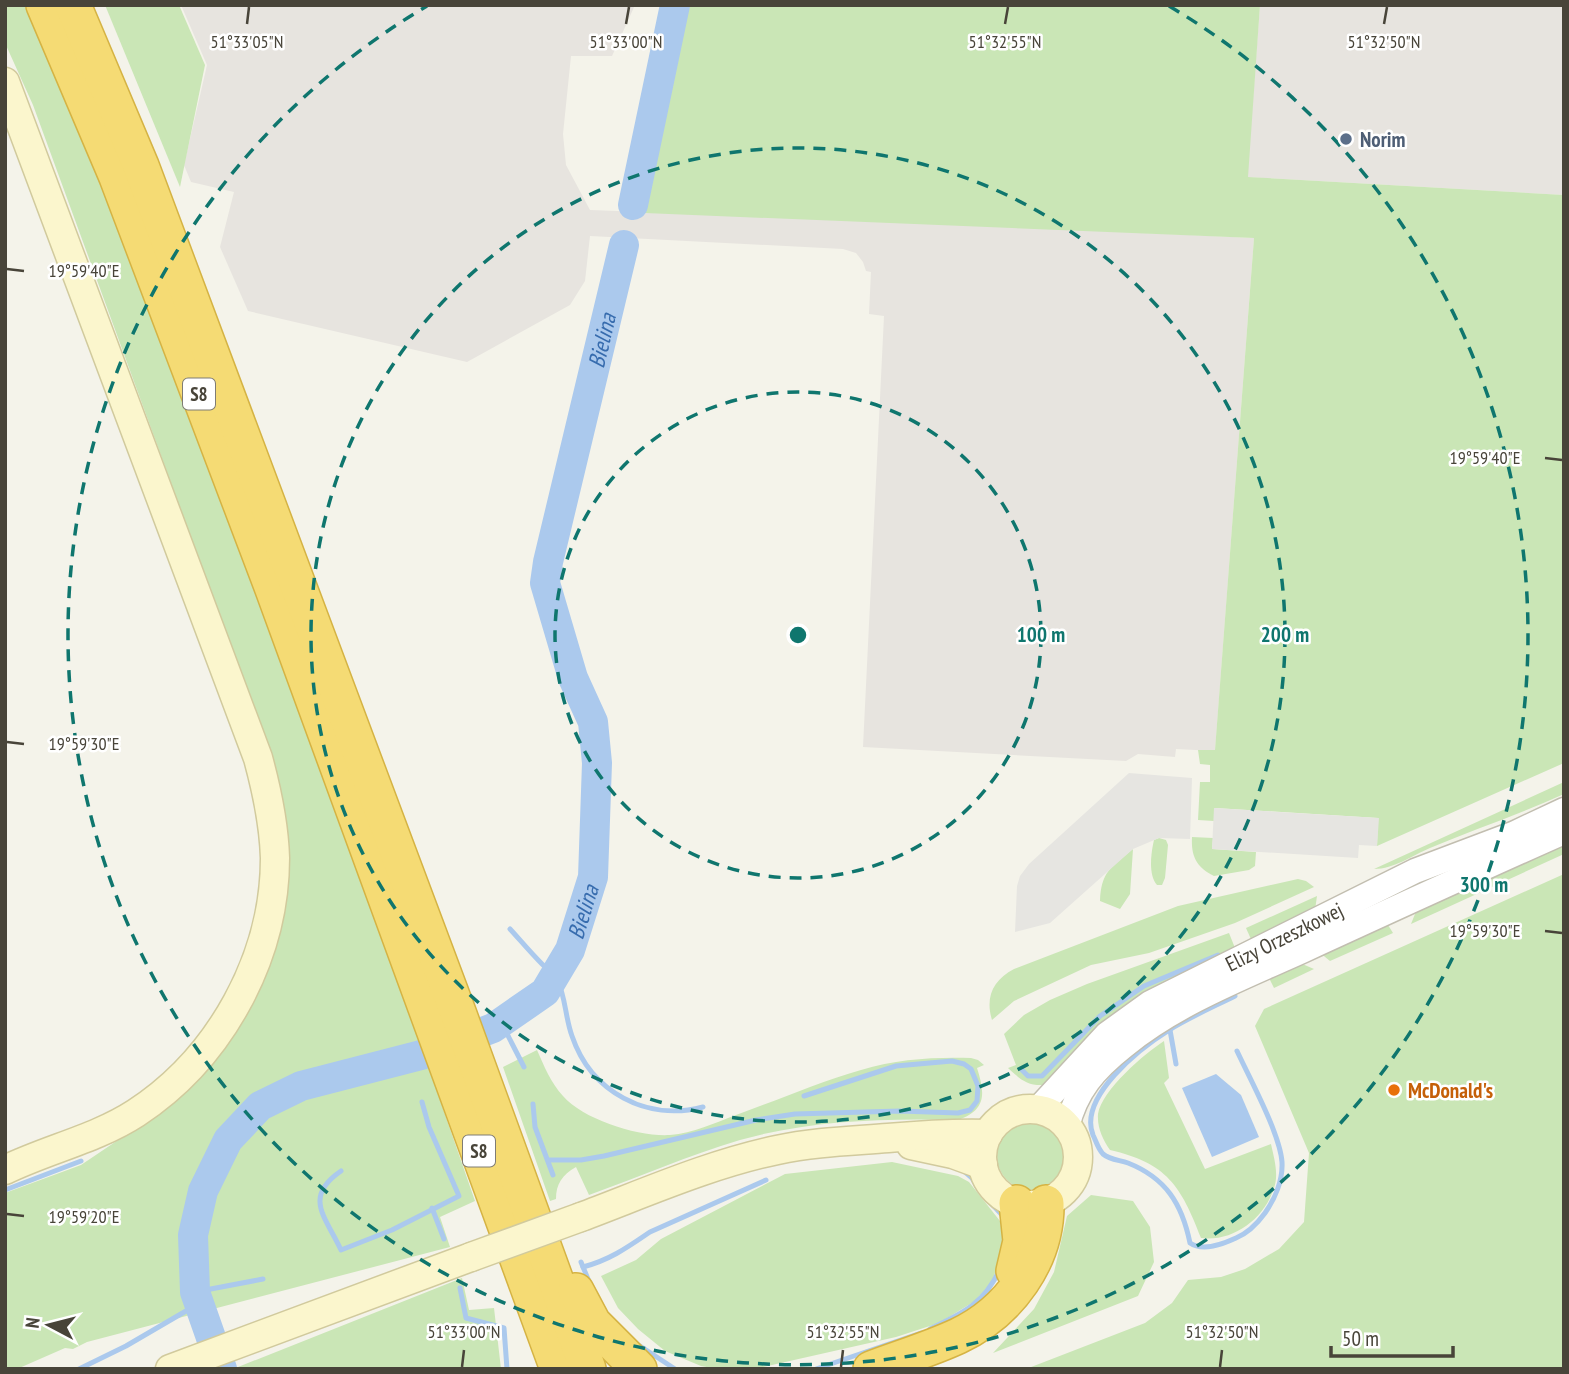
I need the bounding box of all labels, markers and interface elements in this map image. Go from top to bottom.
text: 51°33'05"N [211,30,283,53]
text: 51°33'00"N [590,30,662,53]
text: 51°32'55"N [969,30,1041,53]
text: 51°32'50"N [1348,30,1420,53]
place label: Norim [1360,126,1406,153]
marker: Norim [1338,131,1354,147]
text: 19°59'40"E [49,259,119,282]
water label: Bielina [581,309,622,371]
road number: S8 [183,378,215,410]
text: 19°59'40"E [1450,446,1520,469]
text: 100 m [1017,621,1065,648]
text: 200 m [1261,621,1309,648]
centre of rings [786,623,810,647]
text: 19°59'30"E [49,732,119,755]
text: 300 m [1460,871,1508,898]
water label: Bielina [560,879,605,942]
street label: Elizy Orzeszkowej [1221,896,1347,977]
text: 19°59'30"E [1450,919,1520,942]
place label: McDonald's [1408,1077,1493,1104]
marker: McDonald's [1386,1082,1402,1098]
road number: S8 [463,1135,495,1166]
text: 19°59'20"E [49,1205,119,1228]
north arrow [14,1290,84,1360]
scale bar [1331,1314,1454,1358]
text: N [20,1316,45,1329]
text: 51°33'00"N [428,1320,500,1343]
text: 51°32'55"N [807,1320,879,1343]
text: 51°32'50"N [1186,1320,1258,1343]
text: 50 m [1342,1325,1379,1352]

